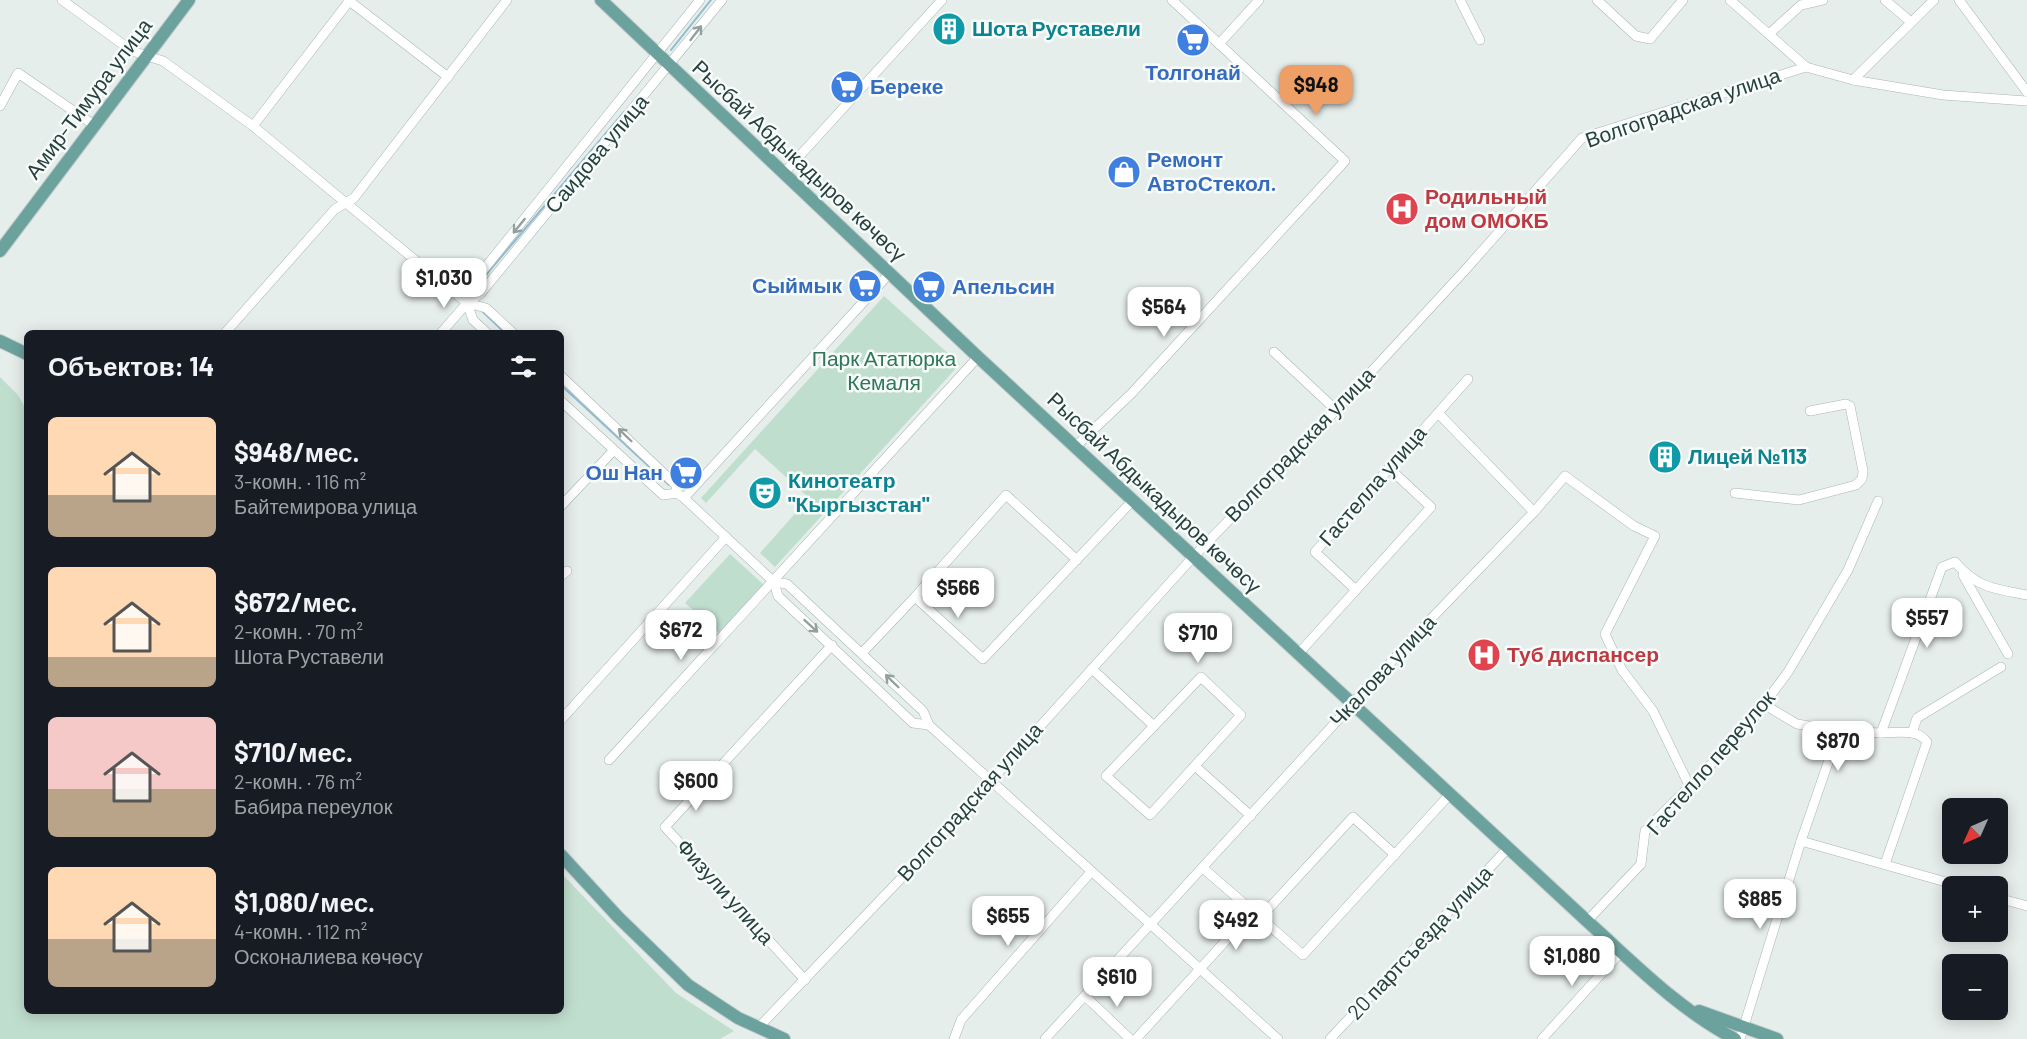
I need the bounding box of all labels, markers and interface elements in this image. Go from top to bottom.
building icon: Шота Руставели [931,11,967,47]
street label: Амир-Тимура улица [19,13,156,183]
place label: Шота Руставели [972,15,1141,40]
supermarket icon: Толгонай [1175,22,1211,58]
one-way arrow [689,25,702,41]
street label: Рысбай Абдыкадыров көчөсү [688,54,912,266]
place label: Толгонай [1145,59,1241,84]
street label: Волгоградская улица [1582,61,1784,152]
pin: $948 [1280,65,1352,116]
supermarket icon: Береке [829,69,865,105]
text: $948 [1294,72,1338,96]
place label: Береке [870,73,943,98]
street label: Саидова улица [539,88,653,217]
place label: Ремонт АвтоСтекол. [1147,146,1276,195]
shop icon: Ремонт АвтоСтекол. [1106,154,1142,190]
place label: Родильный дом ОМОКБ [1425,183,1549,232]
hospital icon: Родильный дом ОМОКБ [1384,191,1420,227]
one-way arrow [512,218,526,233]
pin: $1,030 [395,258,493,309]
text: $1,030 [416,265,472,289]
supermarket icon: Сыймык [847,268,883,304]
supermarket icon: Апельсин [911,269,947,305]
place label: Сыймык [752,272,842,297]
place label: Апельсин [952,273,1055,298]
pin: $564 [1128,287,1200,338]
text: $564 [1141,294,1187,318]
park label: Парк Ататюрка Кемаля [812,345,956,394]
text: Объектов: 14 [48,350,214,381]
icon: filters [507,350,540,383]
street label: Волгоградская улица [1219,361,1379,526]
street label: Рысбай Абдыкадыров көчөсү [1043,386,1267,598]
street label: Гастелла улица [1313,420,1431,550]
one-way arrow [618,428,633,443]
text: $948/мес. [234,436,360,467]
building icon: Лицей №113 [1647,439,1683,475]
icon: home [96,441,168,513]
place label: Лицей №113 [1688,443,1807,468]
supermarket icon: Ош Нан [668,455,704,491]
place label: Ош Нан [585,459,663,484]
place label: Кинотеатр "Кыргызстан" [788,467,930,516]
text: 3-комн. · 116 m² [234,469,366,493]
theatre icon: Кинотеатр "Кыргызстан" [747,475,783,511]
text: Байтемирова улица [234,494,417,518]
pin: $566 [922,568,994,619]
text: $566 [936,575,980,599]
text: $672/мес. [234,586,357,617]
icon: home [96,591,168,663]
pin: $557 [1891,598,1963,649]
text: $557 [1906,605,1948,629]
street label: Чкалова улица [1324,609,1440,731]
pin: $672 [645,610,717,661]
pin: $710 [1162,613,1234,664]
text: $672 [659,617,703,641]
text: 2-комн. · 70 m² [234,619,363,643]
one-way arrow [803,619,818,633]
text: $710 [1178,620,1218,644]
hospital icon: Туб диспансер [1466,637,1502,673]
place label: Туб диспансер [1507,641,1659,666]
text: Шота Руставели [234,644,384,668]
one-way arrow [884,674,899,689]
street label: Гастелло переулок [1640,684,1780,839]
street label: Волгоградская улица [891,716,1047,885]
pin: $870 [1802,721,1874,772]
text: $870 [1816,728,1860,752]
text: $710/мес. [234,736,353,767]
icon: home [96,741,168,813]
pin: $600 [660,761,732,812]
text: $600 [674,768,718,792]
text: 2-комн. · 76 m² [234,769,362,793]
text: Бабира переулок [234,794,392,818]
north arrow [1942,798,2008,864]
map controls [1942,798,2008,1020]
street label: Физули улица [672,833,780,949]
street label: 20 партсъезда улица [1341,860,1497,1024]
button: + [1942,876,2008,942]
pin: $885 [1724,879,1796,930]
text: $1,080/мес. [234,886,375,917]
text: $885 [1738,886,1782,910]
icon: home [96,891,168,963]
pin: $655 [972,896,1044,947]
pin: $492 [1200,900,1272,951]
text: $655 [986,903,1030,927]
text: $492 [1213,907,1259,931]
text: 4-комн. · 112 m² [234,919,367,943]
pin: $1,080 [1523,936,1621,987]
text: $1,080 [1544,943,1600,967]
text: Осконалиева көчөсү [234,944,423,968]
button: − [1942,954,2008,1020]
pin: $610 [1081,957,1153,1008]
text: $610 [1097,964,1137,988]

